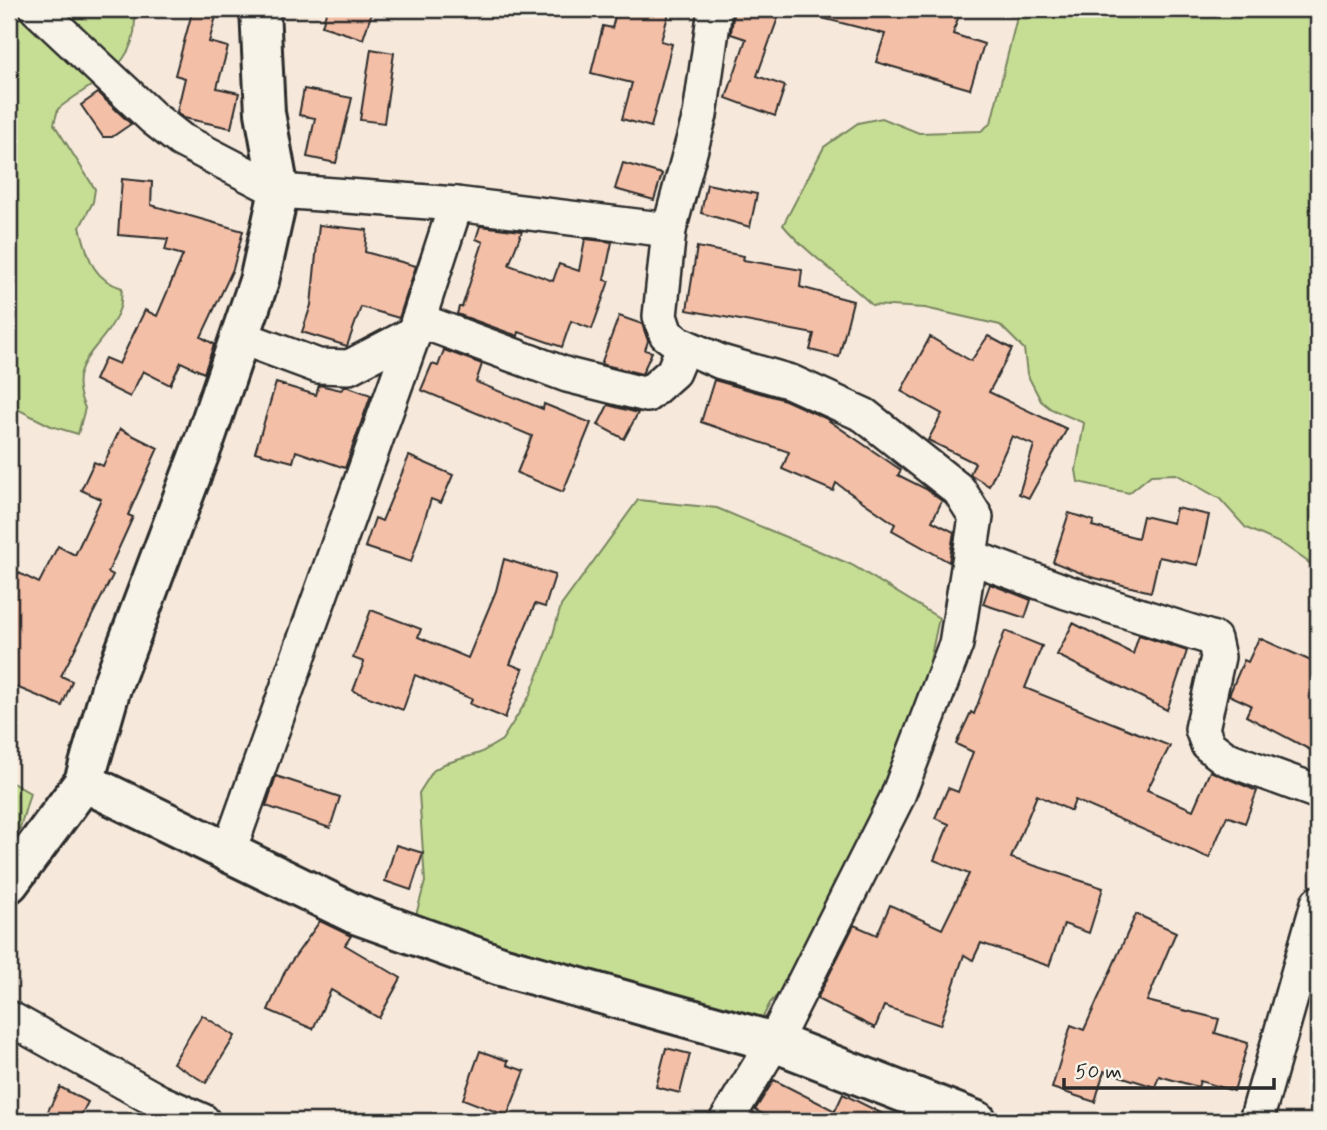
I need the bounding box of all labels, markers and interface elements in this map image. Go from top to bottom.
scale bar [1064,1046,1274,1090]
text: 50 m [1075,1058,1122,1086]

